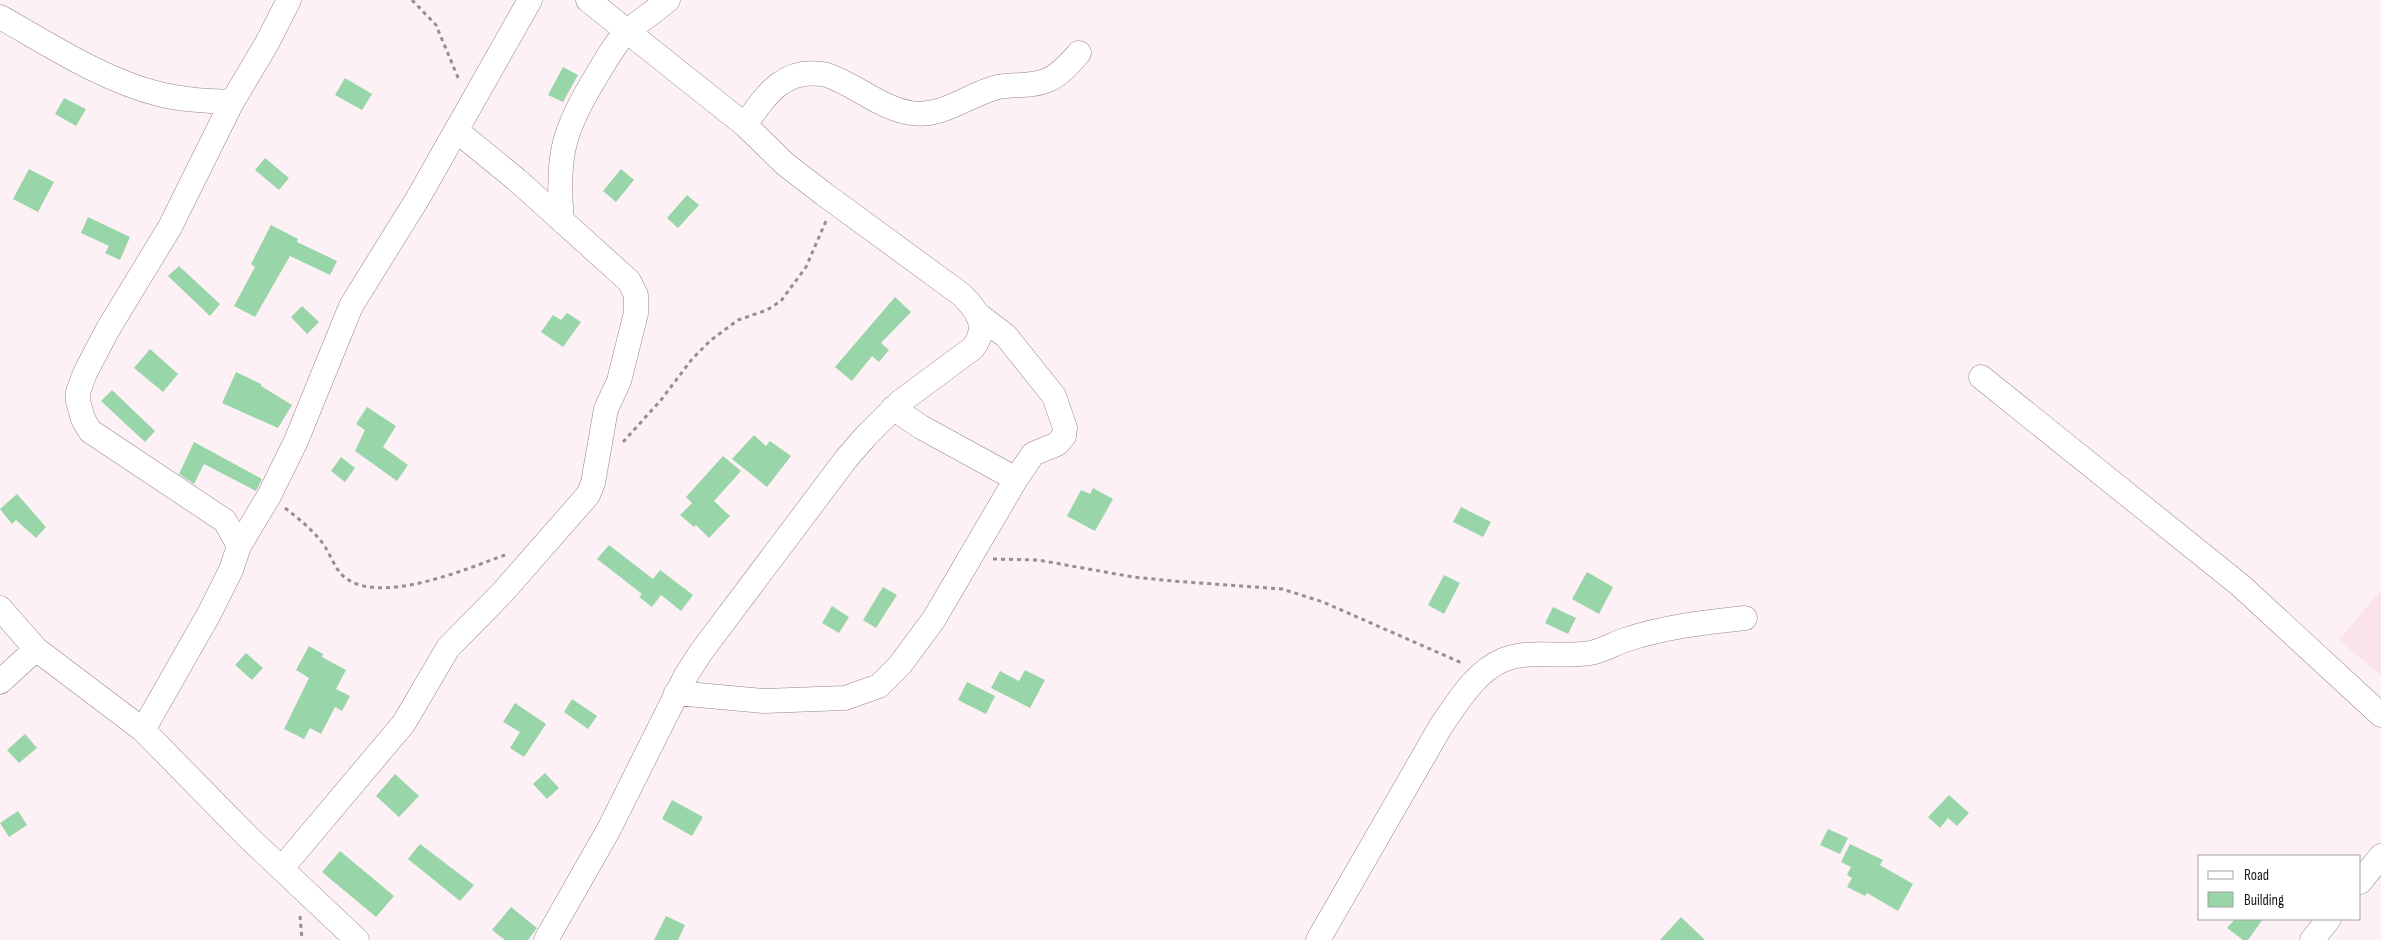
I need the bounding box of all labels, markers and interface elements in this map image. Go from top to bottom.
legend [2198,855,2361,920]
text: Road [2244,866,2269,885]
text: Building [2244,891,2284,910]

